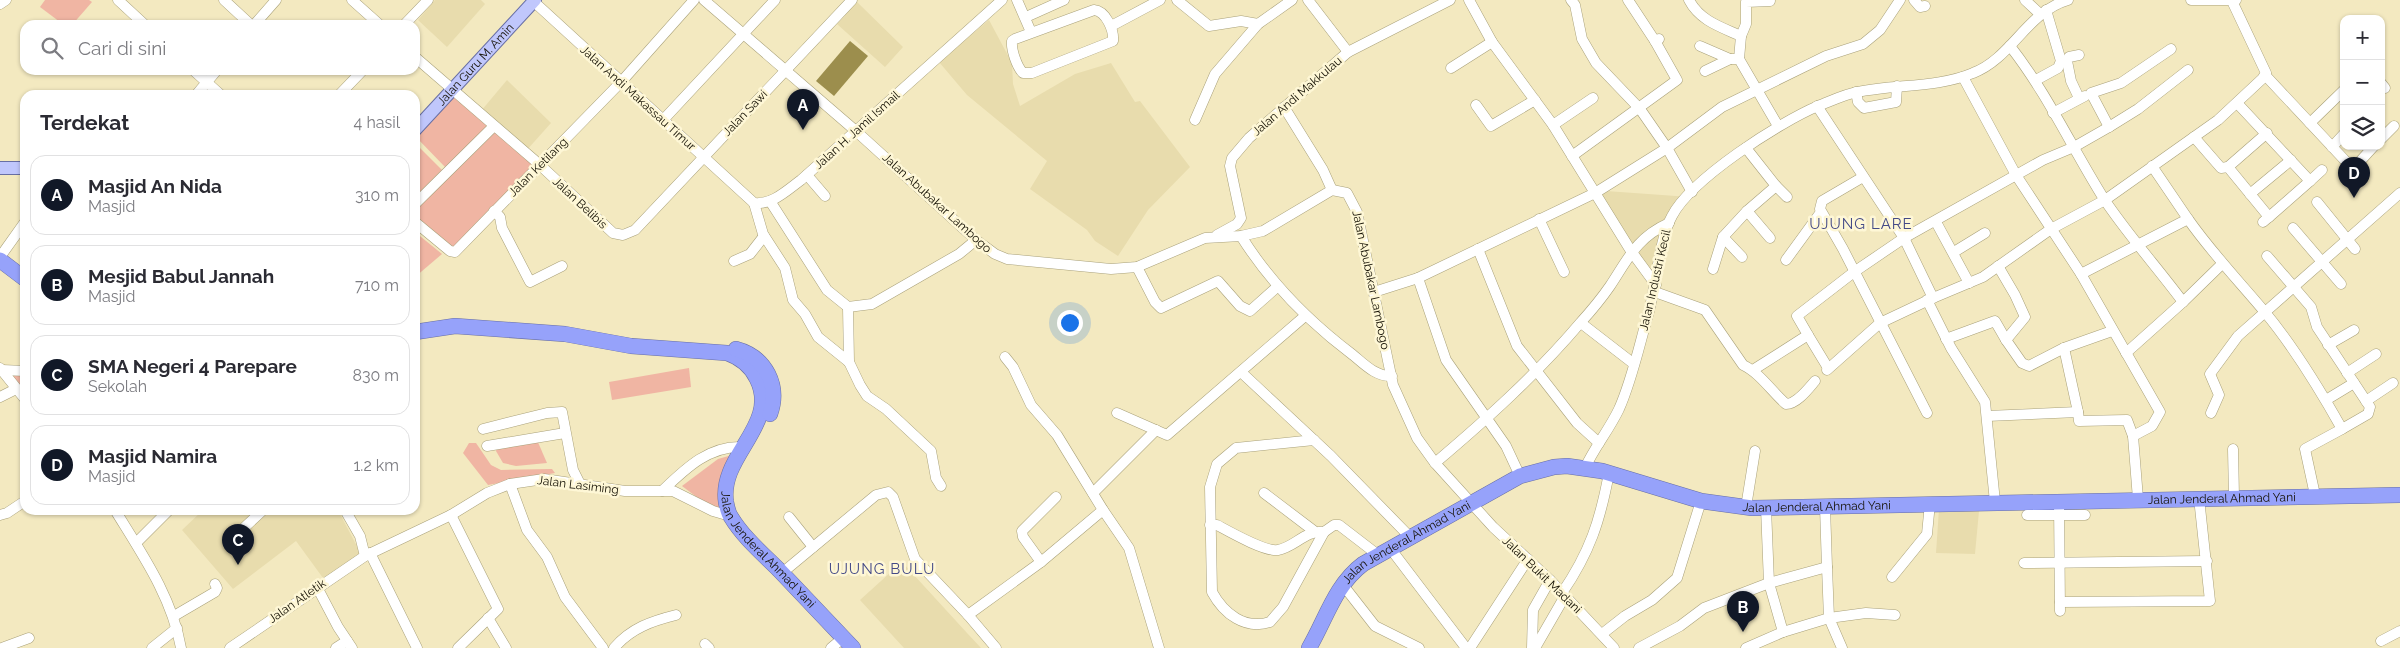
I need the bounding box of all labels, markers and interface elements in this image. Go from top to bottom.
map controls [2340,15,2385,150]
button: + [2340,15,2385,60]
search box [20,20,420,75]
street label: Jalan Guru M. Amin [434,21,517,108]
icon: search [38,34,66,62]
text: Cari di sini [78,37,166,59]
street label: Jalan Andi Makassau Timur [578,43,699,154]
street label: Jalan Andi Makkulau [1249,53,1345,139]
button: − [2340,60,2385,105]
street label: Jalan Sawi [720,87,770,139]
street label: Jalan H. Jamil Ismail [811,88,903,172]
pin: A [787,89,819,130]
button: layers [2340,105,2385,150]
text: Terdekat [40,110,129,135]
text: 4 hasil [354,113,400,132]
street label: Jalan Ketilang [506,135,570,199]
street label: Jalan Abubakar Lambogo [880,150,994,256]
pin: D [2338,157,2370,198]
street label: Jalan Belibis [550,174,610,232]
text: Masjid An Nida [88,175,222,197]
text: A [52,186,62,205]
text: 310 m [355,186,399,205]
text: Masjid [88,197,135,216]
street label: Jalan Abubakar Lambogo [1349,209,1393,351]
district label: UJUNG LARE [1809,215,1913,233]
street label: Jalan Industri Kecil [1637,227,1674,332]
text: Mesjid Babul Jannah [88,265,274,287]
text: B [52,276,62,295]
text: 710 m [355,276,399,295]
text: Masjid [88,287,135,306]
your location [1057,310,1083,336]
text: SMA Negeri 4 Parepare [88,355,297,377]
text: C [52,366,62,385]
text: 830 m [352,366,399,385]
text: Sekolah [88,377,147,396]
text: Masjid Namira [88,445,217,467]
text: D [51,456,63,475]
text: 1.2 km [354,456,399,475]
text: Masjid [88,467,135,486]
street label: Jalan Lasiming [536,473,620,497]
street label: Jalan Jenderal Ahmad Yani [2147,490,2296,507]
street label: Jalan Jenderal Ahmad Yani [718,491,818,611]
street label: Jalan Jenderal Ahmad Yani [1339,498,1473,587]
street label: Jalan Jenderal Ahmad Yani [1742,498,1891,515]
pin: C [222,524,254,565]
street label: Jalan Bukit Madani [1500,534,1584,616]
district label: UJUNG BULU [829,560,935,578]
street label: Jalan Atletik [266,576,329,626]
pin: B [1727,591,1759,632]

